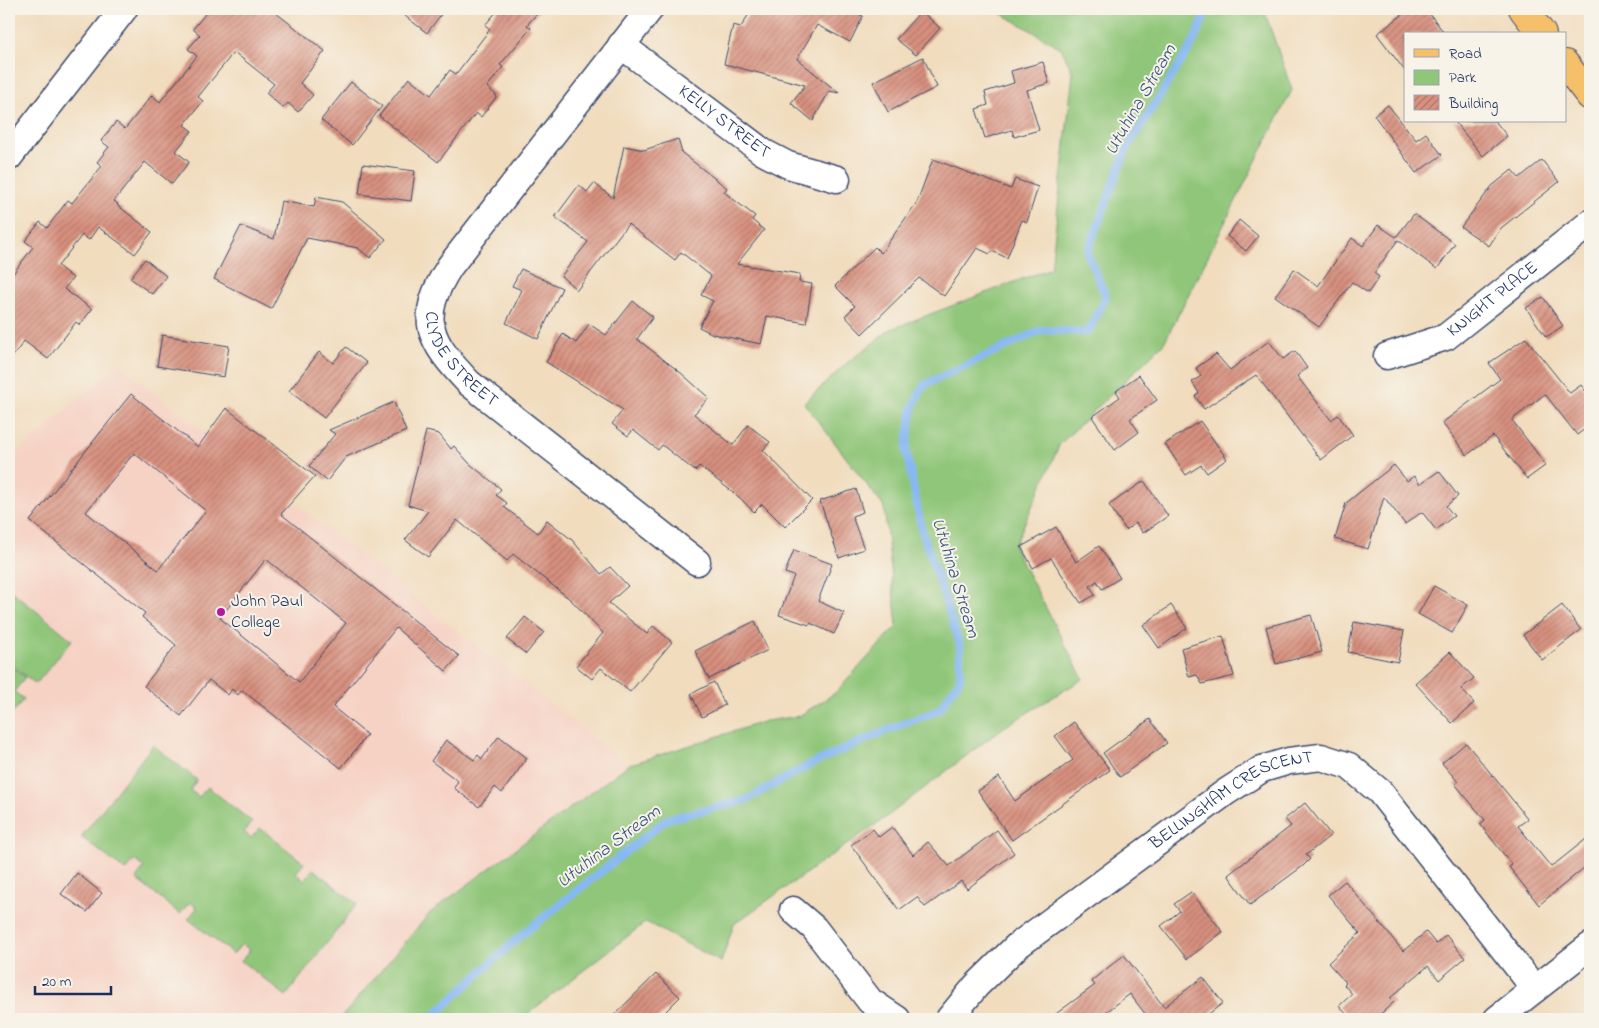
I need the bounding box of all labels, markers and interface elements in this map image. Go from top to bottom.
legend [1404,32,1566,122]
water label: Utuhina Stream [1098,39,1184,160]
text: Road [1449,43,1482,65]
text: Park [1449,67,1477,89]
street label: KELLY STREET [672,79,774,166]
text: Building [1448,93,1498,116]
street label: KNIGHT PLACE [1442,255,1544,344]
street label: CLYDE STREET [417,311,503,414]
water label: Utuhina Stream [924,515,986,641]
place label: John Paul College [231,589,303,637]
marker: John Paul College [215,606,227,618]
street label: BELLINGHAM CRESCENT [1144,745,1314,858]
water label: Utuhina Stream [551,799,667,895]
scale bar [35,963,111,995]
text: 20 m [42,971,72,993]

